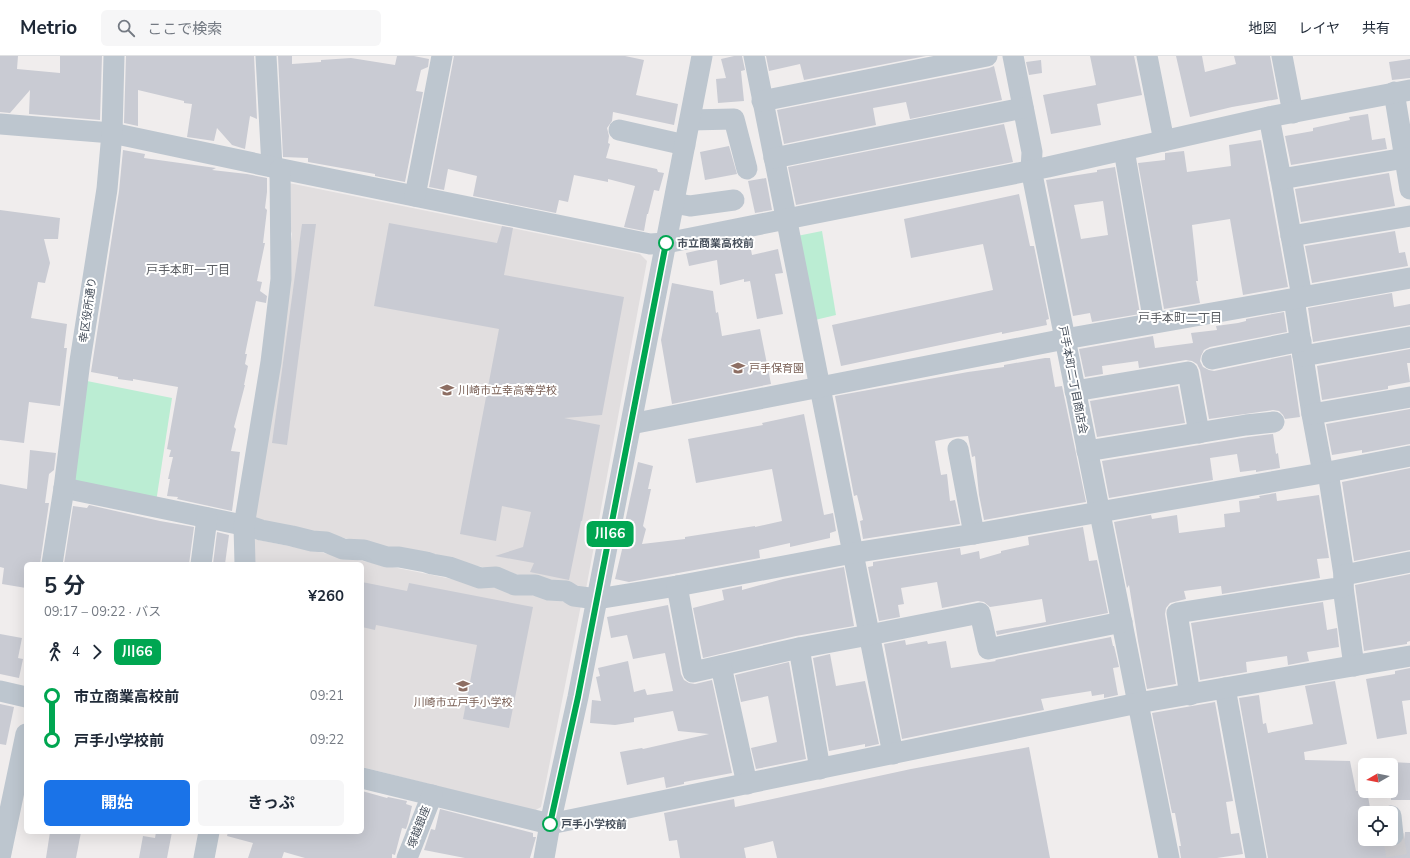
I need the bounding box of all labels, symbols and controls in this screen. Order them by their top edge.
search box [101,10,381,46]
text: Metrio [20,15,77,41]
icon: search [115,17,137,39]
text: ここで検索 [147,19,222,39]
text: 地図 [1248,19,1276,38]
text: レイヤ [1298,19,1340,38]
text: 共有 [1362,19,1390,38]
marker: 市立商業高校前 [658,235,674,251]
place label: 市立商業高校前 [677,236,754,251]
district label: 戸手本町一丁目 [146,262,230,278]
street label: 幸区役所通り [76,276,100,344]
district label: 戸手本町二丁目 [1138,310,1222,326]
street label: 戸手本町二丁目商店会 [1055,325,1091,435]
school or university icon: 戸手保育園 [730,360,746,376]
place label: 戸手保育園 [749,361,804,376]
school or university icon: 川崎市立幸高等学校 [439,382,455,398]
place label: 川崎市立幸高等学校 [458,383,557,398]
line badge: 川66 [587,521,633,547]
text: 川66 [595,524,625,543]
text: 5 分 [44,571,85,601]
text: ¥260 [308,586,344,606]
text: 09:17 – 09:22 · バス [44,603,161,621]
icon: walk [44,641,66,663]
icon: forward [86,641,108,663]
text: 川66 [122,642,153,661]
text: 4 [72,643,80,661]
school or university icon: 川崎市立戸手小学校 [455,678,471,694]
text: 市立商業高校前 [74,687,179,707]
text: 09:21 [310,687,344,705]
place label: 川崎市立戸手小学校 [414,695,513,710]
text: 戸手小学校前 [74,731,164,751]
text: 09:22 [310,731,344,749]
north arrow [1358,758,1398,798]
map controls [1358,758,1398,846]
button: 開始 [44,780,190,826]
button: きっぷ [198,780,344,826]
street label: 塚越銀座 [404,804,434,850]
button: locate [1358,806,1398,846]
marker: 戸手小学校前 [542,816,558,832]
place label: 戸手小学校前 [561,817,627,832]

